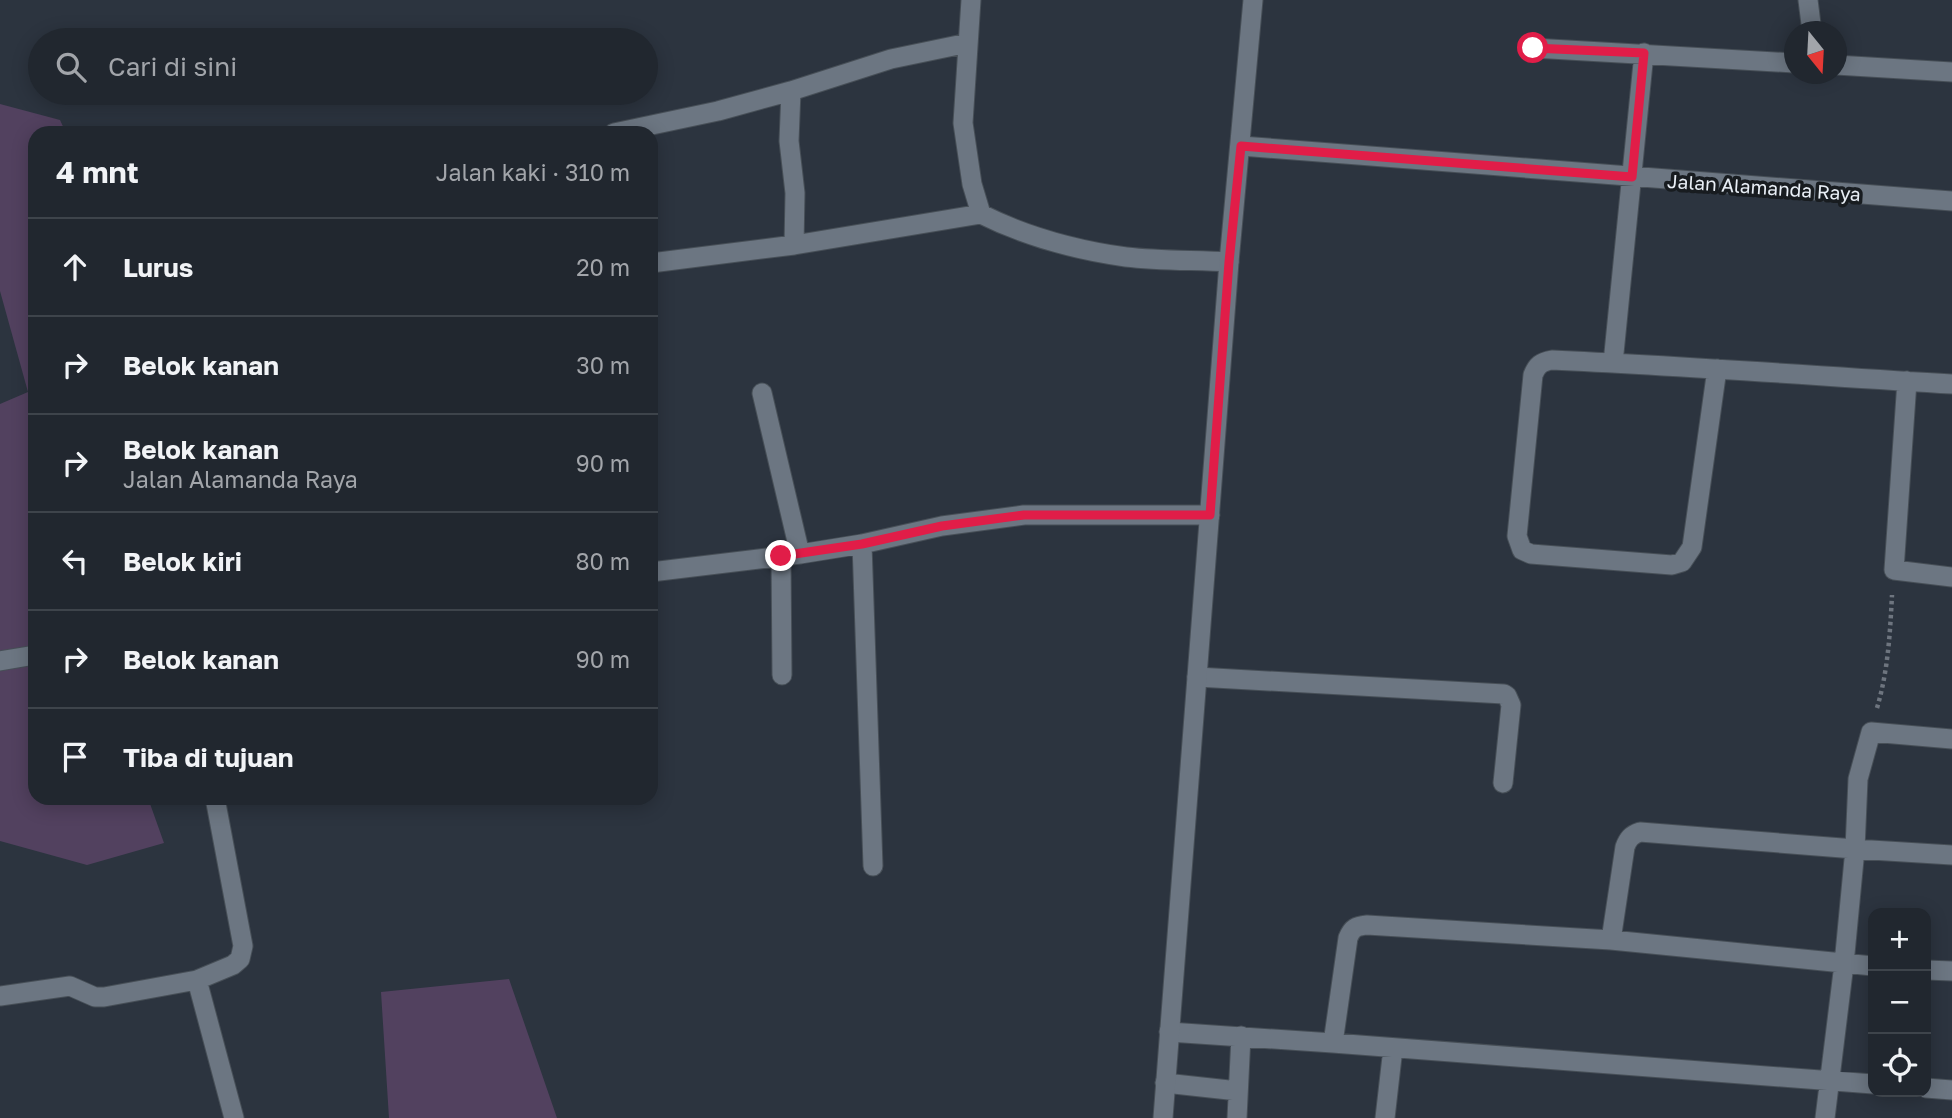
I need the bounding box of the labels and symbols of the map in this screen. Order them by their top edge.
north arrow [1784,21,1847,84]
route start [1517,32,1548,63]
street label: Jalan Alamanda Raya [1666,169,1862,205]
route end [765,540,796,571]

